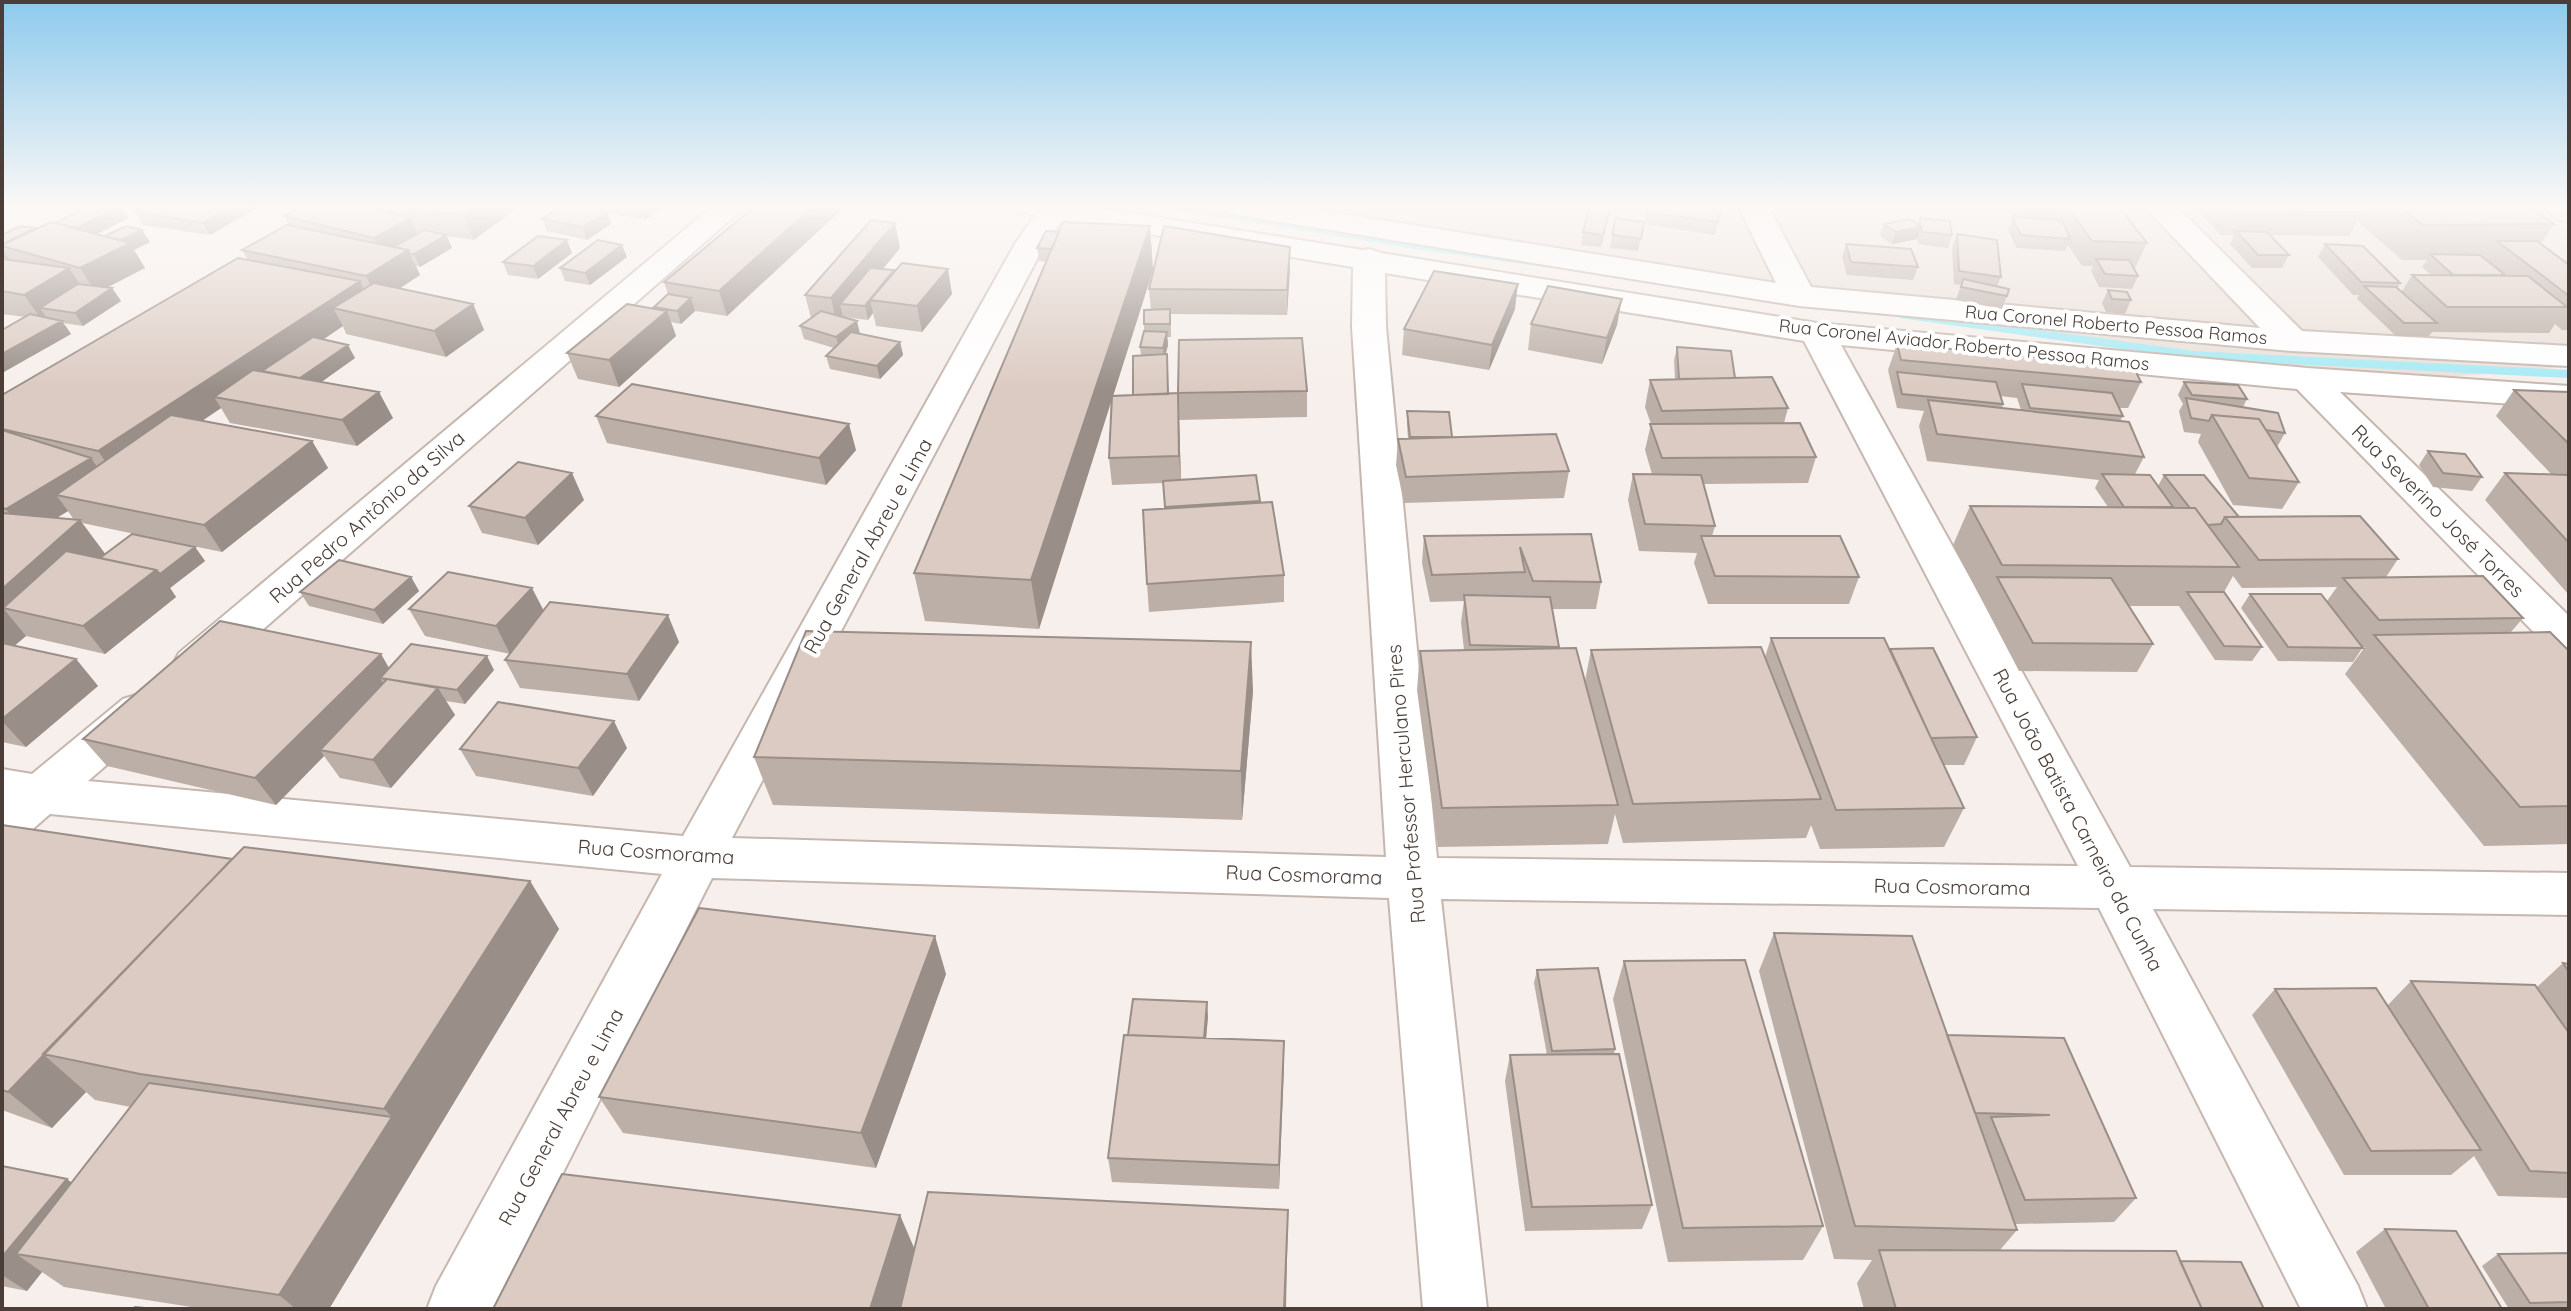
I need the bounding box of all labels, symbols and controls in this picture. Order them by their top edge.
street label: Rua Coronel Roberto Pessoa Ramos [1964,300,2268,349]
street label: Rua Coronel Aviador Roberto Pessoa Ramos [1778,314,2150,375]
street label: Rua Severino José Torres [2347,419,2530,602]
street label: Rua Pedro Antônio da Silva [264,425,470,608]
street label: Rua General Abreu e Lima [798,434,937,658]
street label: Rua Professor Herculano Pires [1381,644,1430,925]
street label: Rua João Batista Carneiro da Cunha [1988,664,2169,975]
street label: Rua Cosmorama [577,834,735,869]
street label: Rua Cosmorama [1225,859,1383,890]
street label: Rua Cosmorama [1873,873,2031,900]
street label: Rua General Abreu e Lima [493,1004,628,1230]

